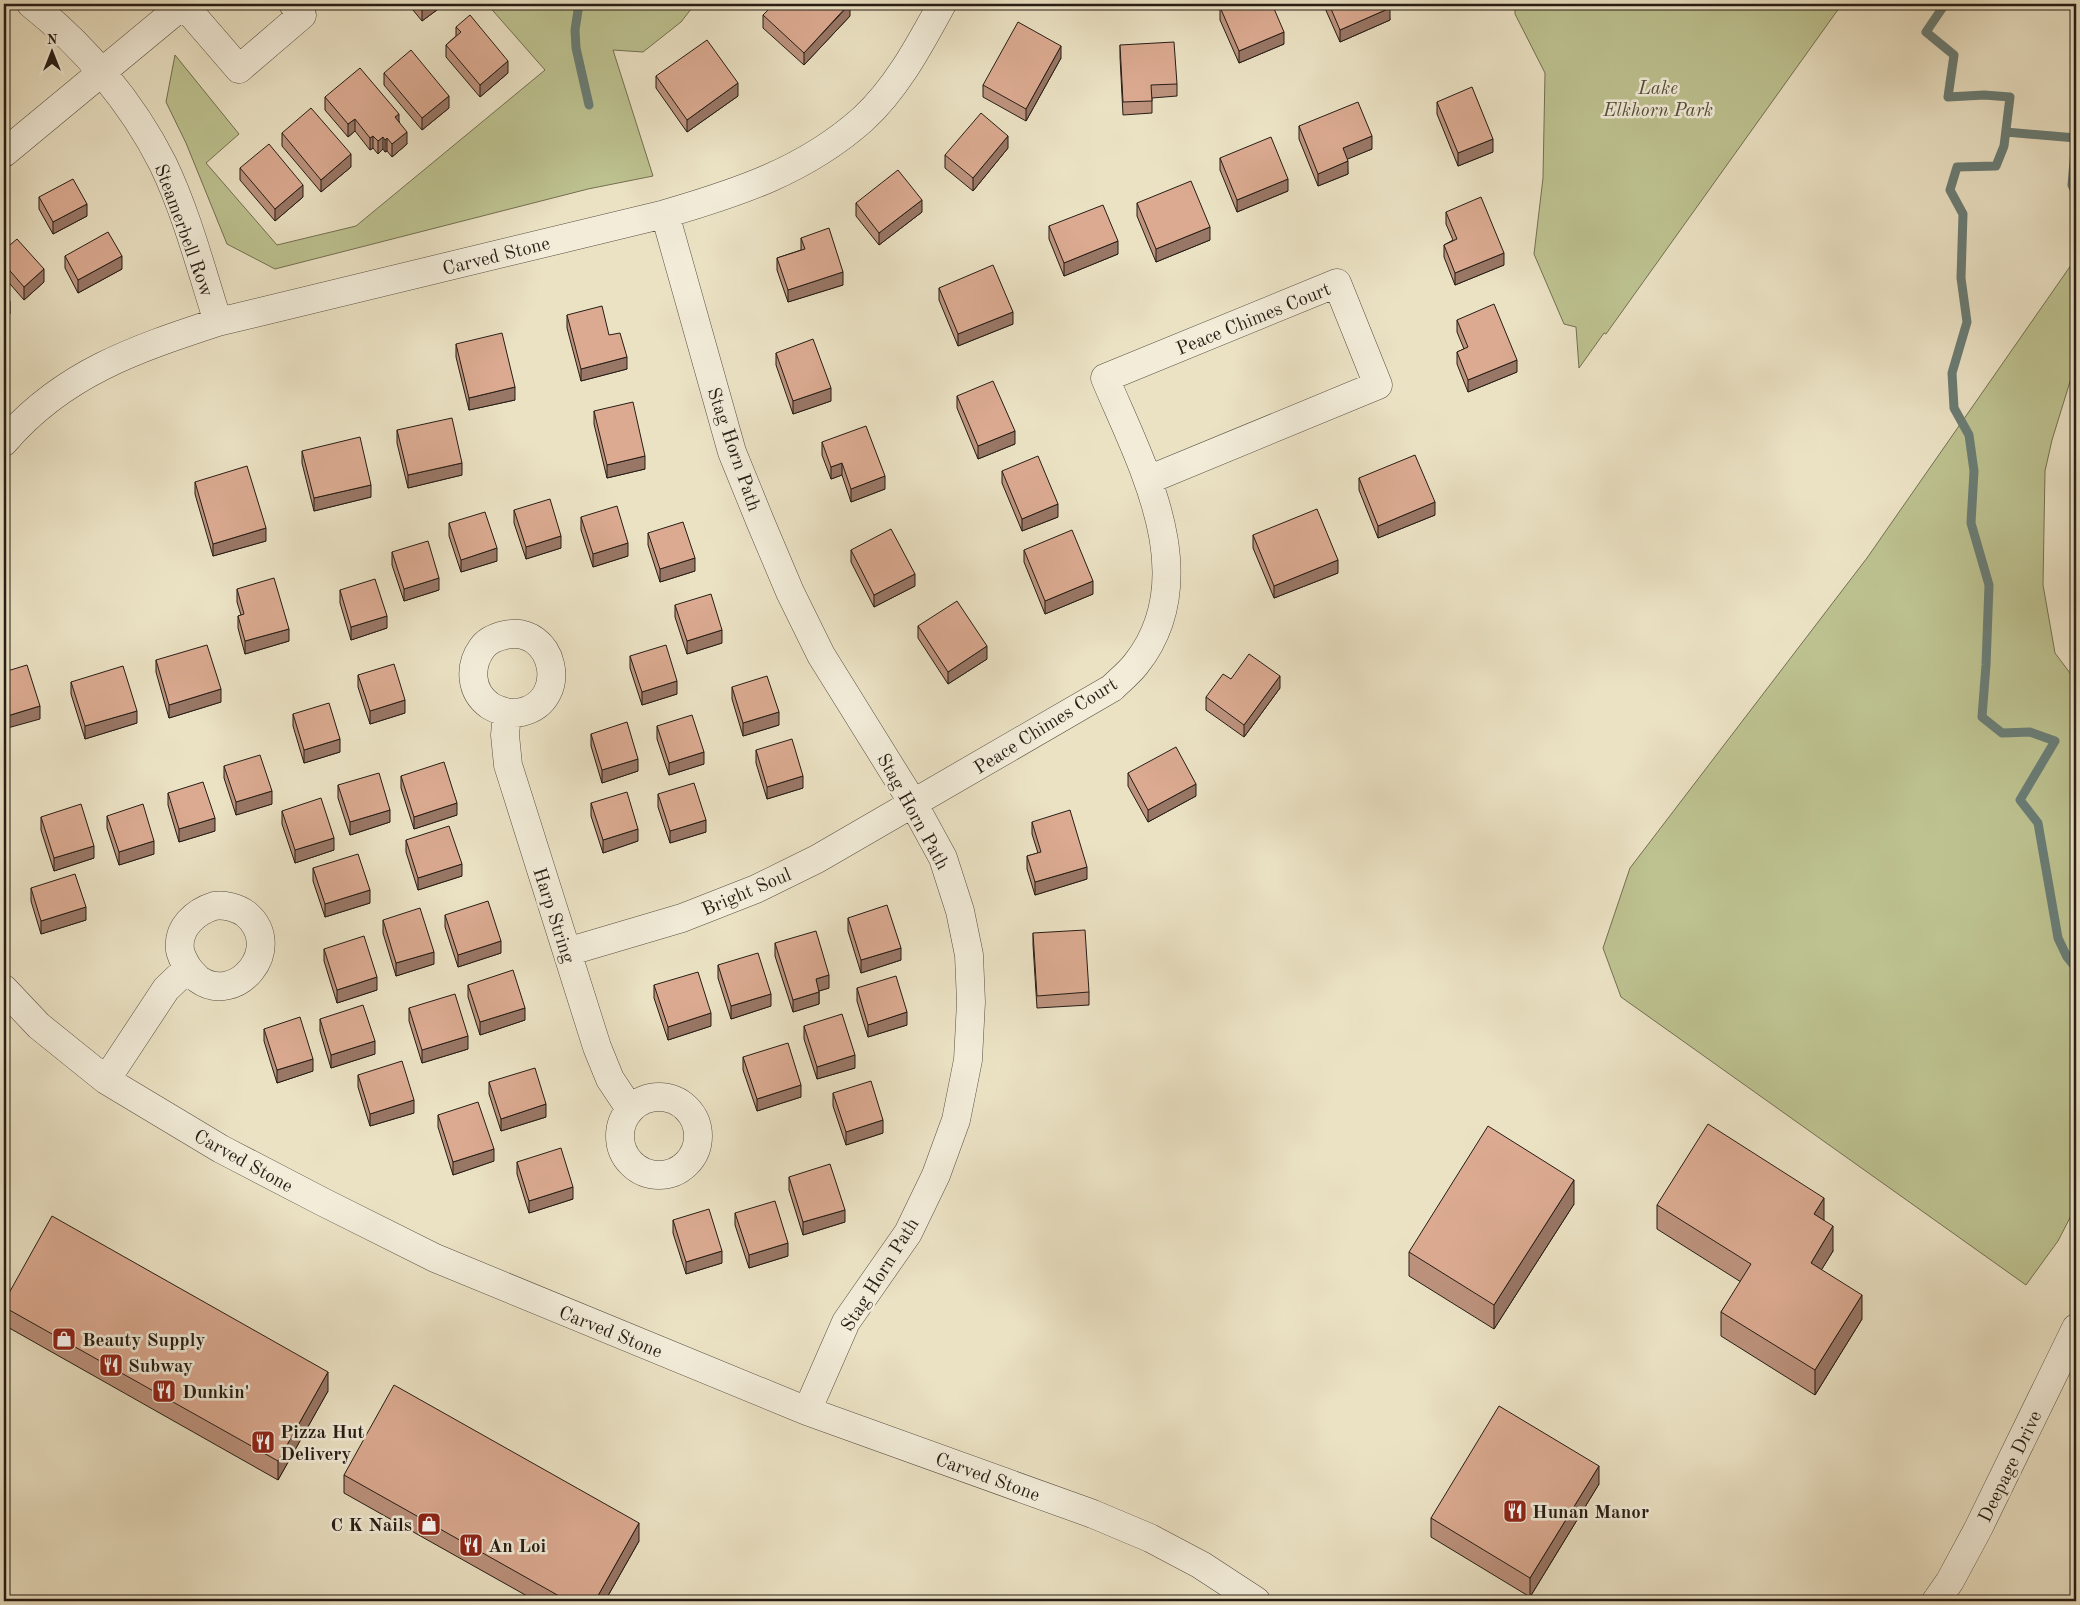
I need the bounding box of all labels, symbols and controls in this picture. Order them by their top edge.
north arrow [28,28,78,78]
text: N [47,33,58,47]
park label: Lake Elkhorn Park [1602,80,1713,121]
street label: Steamerbell Row [150,162,216,300]
street label: Carved Stone [441,235,552,280]
street label: Peace Chimes Court [1174,281,1334,360]
street label: Stag Horn Path [703,385,763,514]
street label: Peace Chimes Court [971,675,1121,779]
street label: Stag Horn Path [872,751,952,874]
street label: Harp String [528,866,577,967]
street label: Bright Soul [700,866,794,921]
street label: Carved Stone [190,1127,295,1197]
street label: Stag Horn Path [839,1215,924,1335]
street label: Carved Stone [556,1304,665,1363]
shop icon: Beauty Supply [51,1326,77,1352]
place label: Beauty Supply [82,1332,206,1351]
restaurant icon: Subway [98,1352,124,1378]
place label: Subway [128,1358,193,1377]
restaurant icon: Dunkin' [151,1378,177,1404]
place label: Dunkin' [182,1384,249,1403]
street label: Deepage Drive [1976,1408,2046,1526]
place label: Pizza Hut Delivery [280,1424,365,1465]
restaurant icon: Pizza Hut Delivery [250,1429,276,1455]
street label: Carved Stone [932,1451,1042,1506]
restaurant icon: Hunan Manor [1502,1498,1528,1524]
place label: Hunan Manor [1532,1504,1649,1523]
shop icon: C K Nails [416,1511,442,1537]
place label: C K Nails [330,1517,412,1536]
restaurant icon: An Loi [458,1532,484,1558]
place label: An Loi [488,1538,547,1557]

